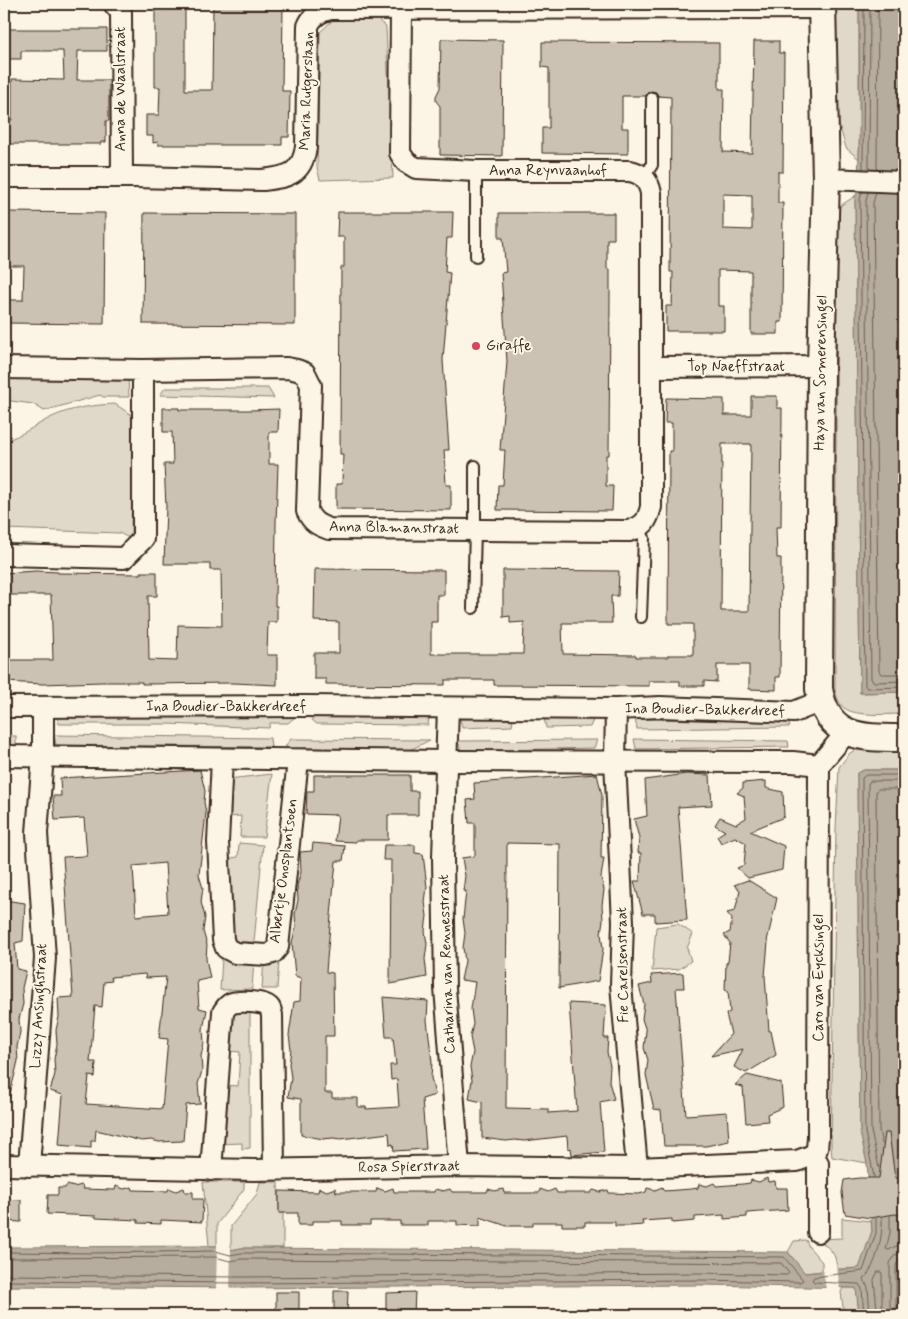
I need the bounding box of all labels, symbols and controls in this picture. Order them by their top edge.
street label: Anna de Waalstraat [111,26,131,151]
street label: Maria Rutgerslaan [295,31,320,151]
street label: Anna Reynvaanhof [489,161,607,181]
street label: Haya van Somerensingel [810,295,833,451]
place label: Giraffe [486,336,531,356]
marker: Giraffe [470,340,482,352]
street label: Top Naeffstraat [687,357,785,377]
street label: Anna Blamanstraat [329,517,460,539]
street label: Ina Boudier-Bakkerdreef [146,697,306,717]
street label: Ina Boudier-Bakkerdreef [625,699,785,721]
street label: Albertje Onosplantsoen [265,797,303,945]
street label: Catharina van Rennesstraat [434,873,460,1054]
street label: Fie Carelsenstraat [612,906,634,1023]
street label: Caro van Eycksingel [809,914,830,1042]
street label: Lizzy Ansinghstraat [26,943,53,1069]
street label: Rosa Spierstraat [358,1156,460,1178]

